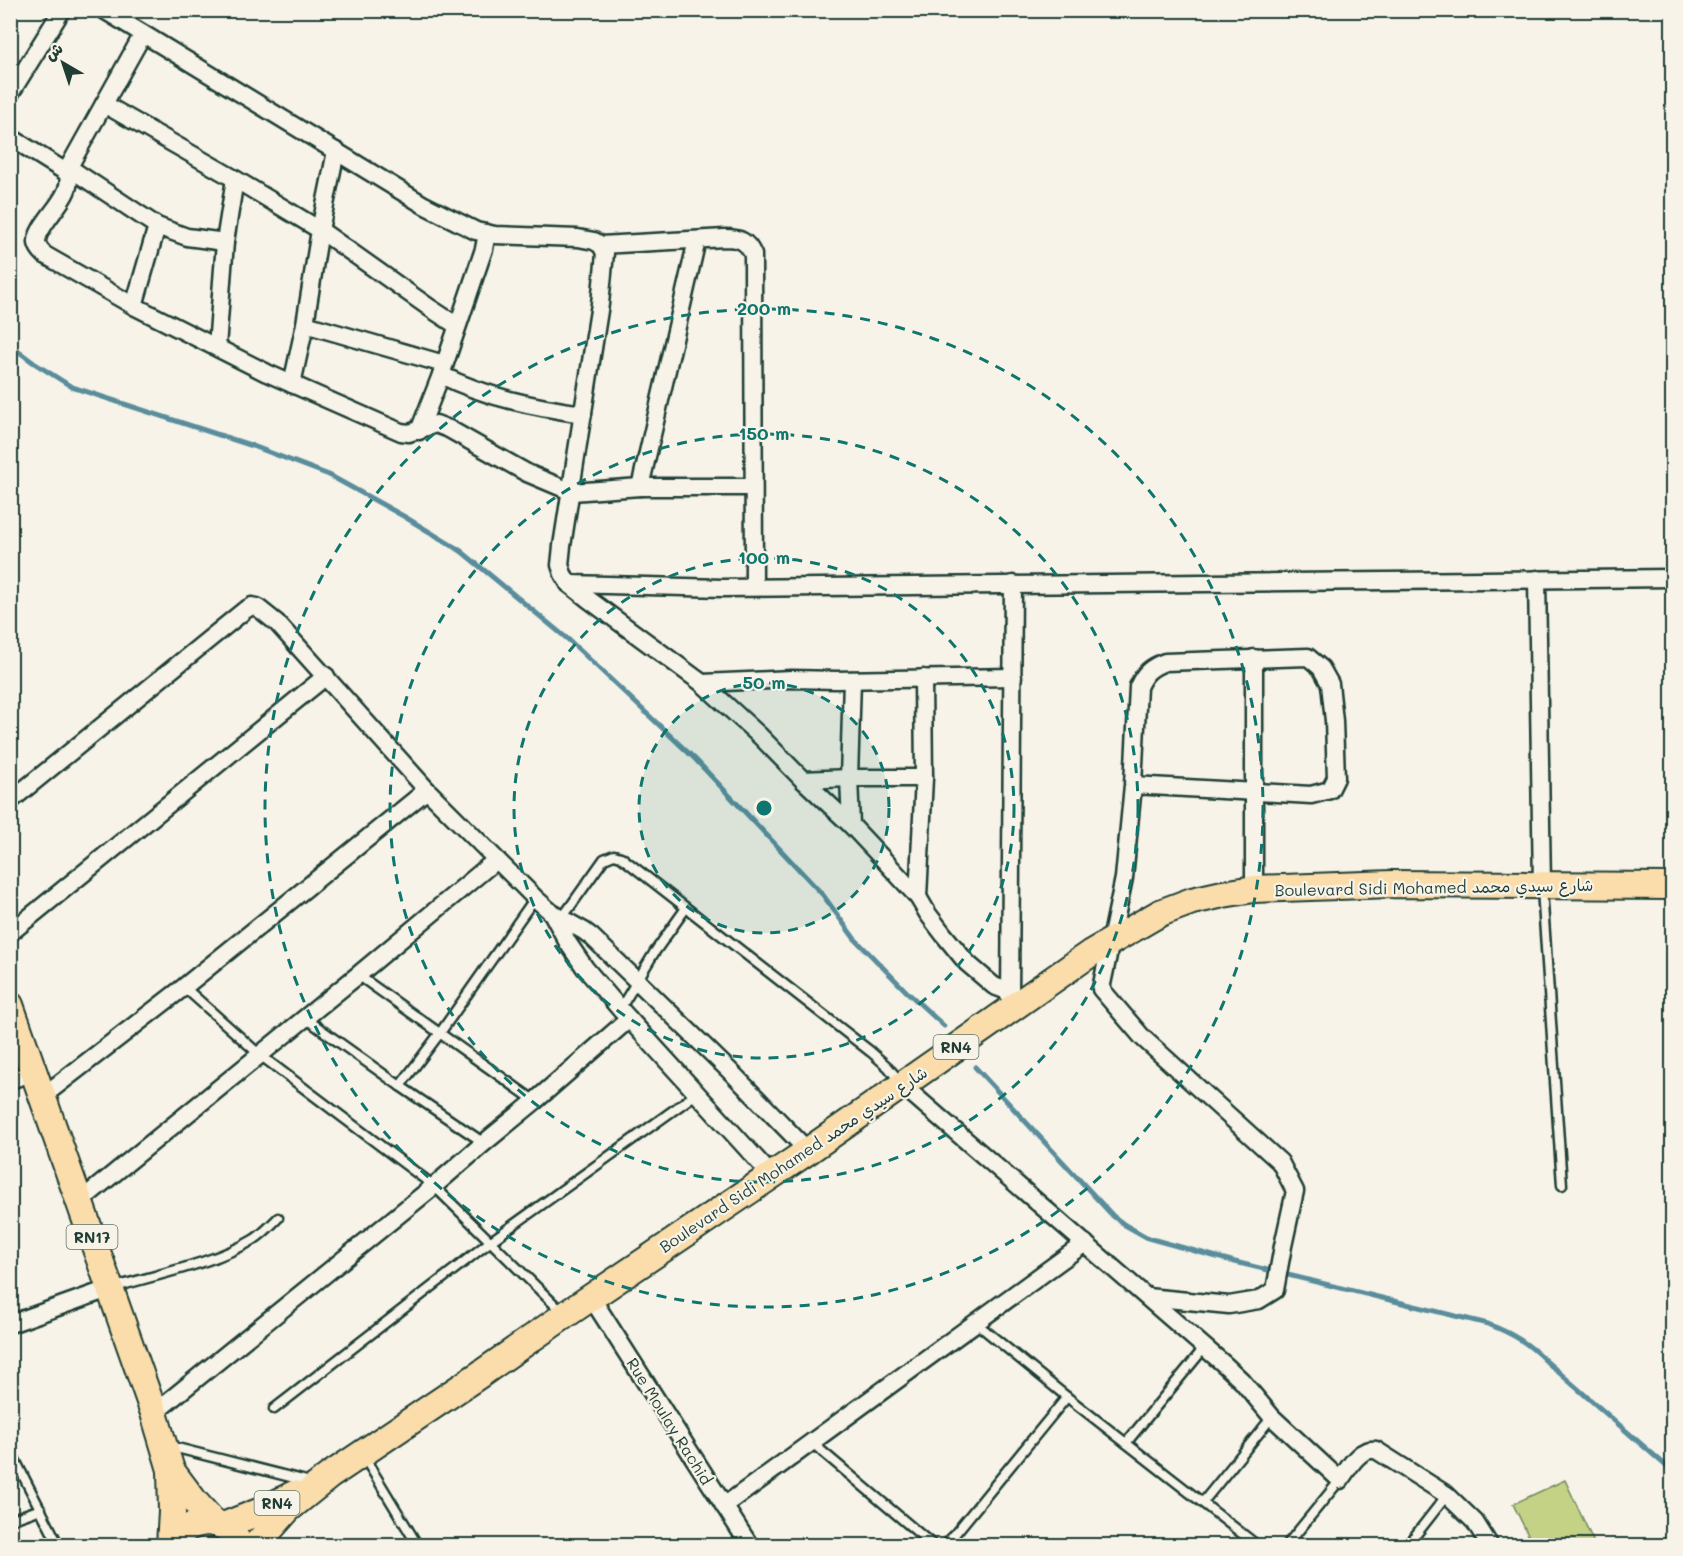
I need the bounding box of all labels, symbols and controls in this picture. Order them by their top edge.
north arrow [33,33,93,93]
text: ش [40,37,67,65]
text: 200 m [737,296,791,320]
text: 150 m [739,421,789,445]
text: 100 m [738,545,790,569]
text: 50 m [743,670,785,694]
centre of rings [754,798,774,818]
street label: Boulevard Sidi Mohamed شارع سيدي محمد [1275,874,1593,902]
road number: RN4 [934,1035,978,1059]
street label: Boulevard Sidi Mohamed شارع سيدي محمد [655,1061,932,1258]
road number: RN17 [66,1225,118,1249]
street label: Rue Moulay Rachid [622,1353,718,1489]
road number: RN4 [254,1491,300,1515]

